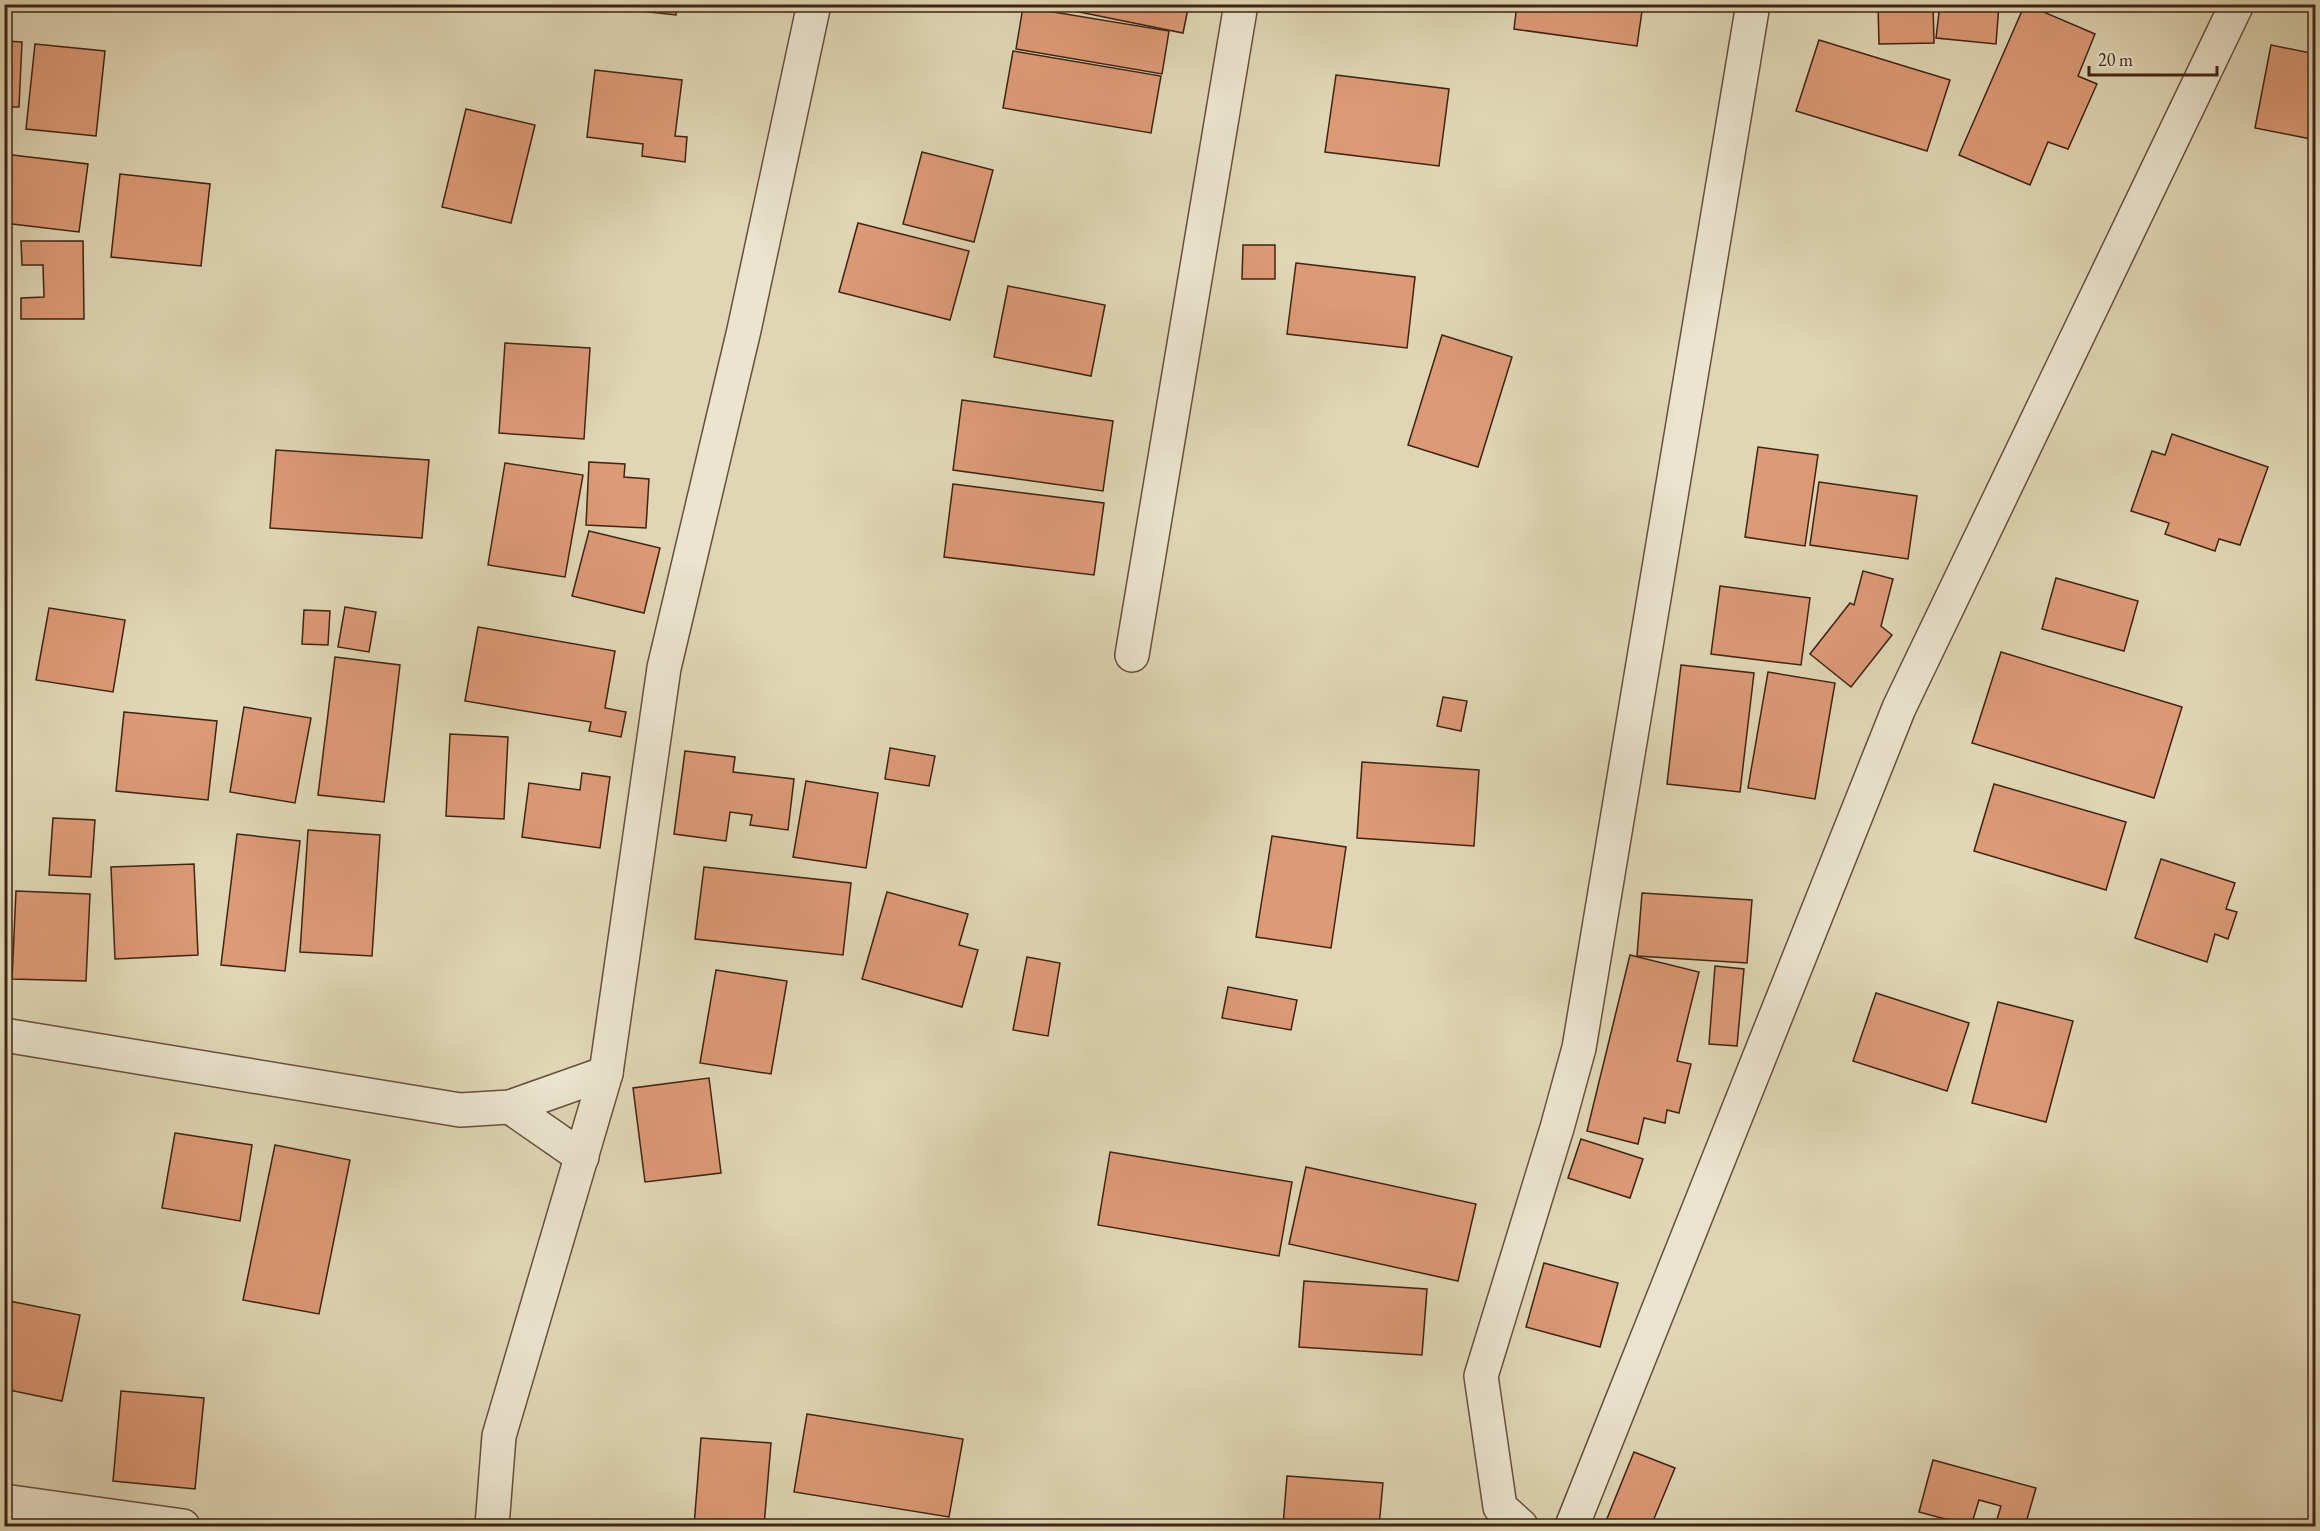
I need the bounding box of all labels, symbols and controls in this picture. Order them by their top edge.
scale bar [2089,39,2216,77]
text: 20 m [2098,48,2133,71]

